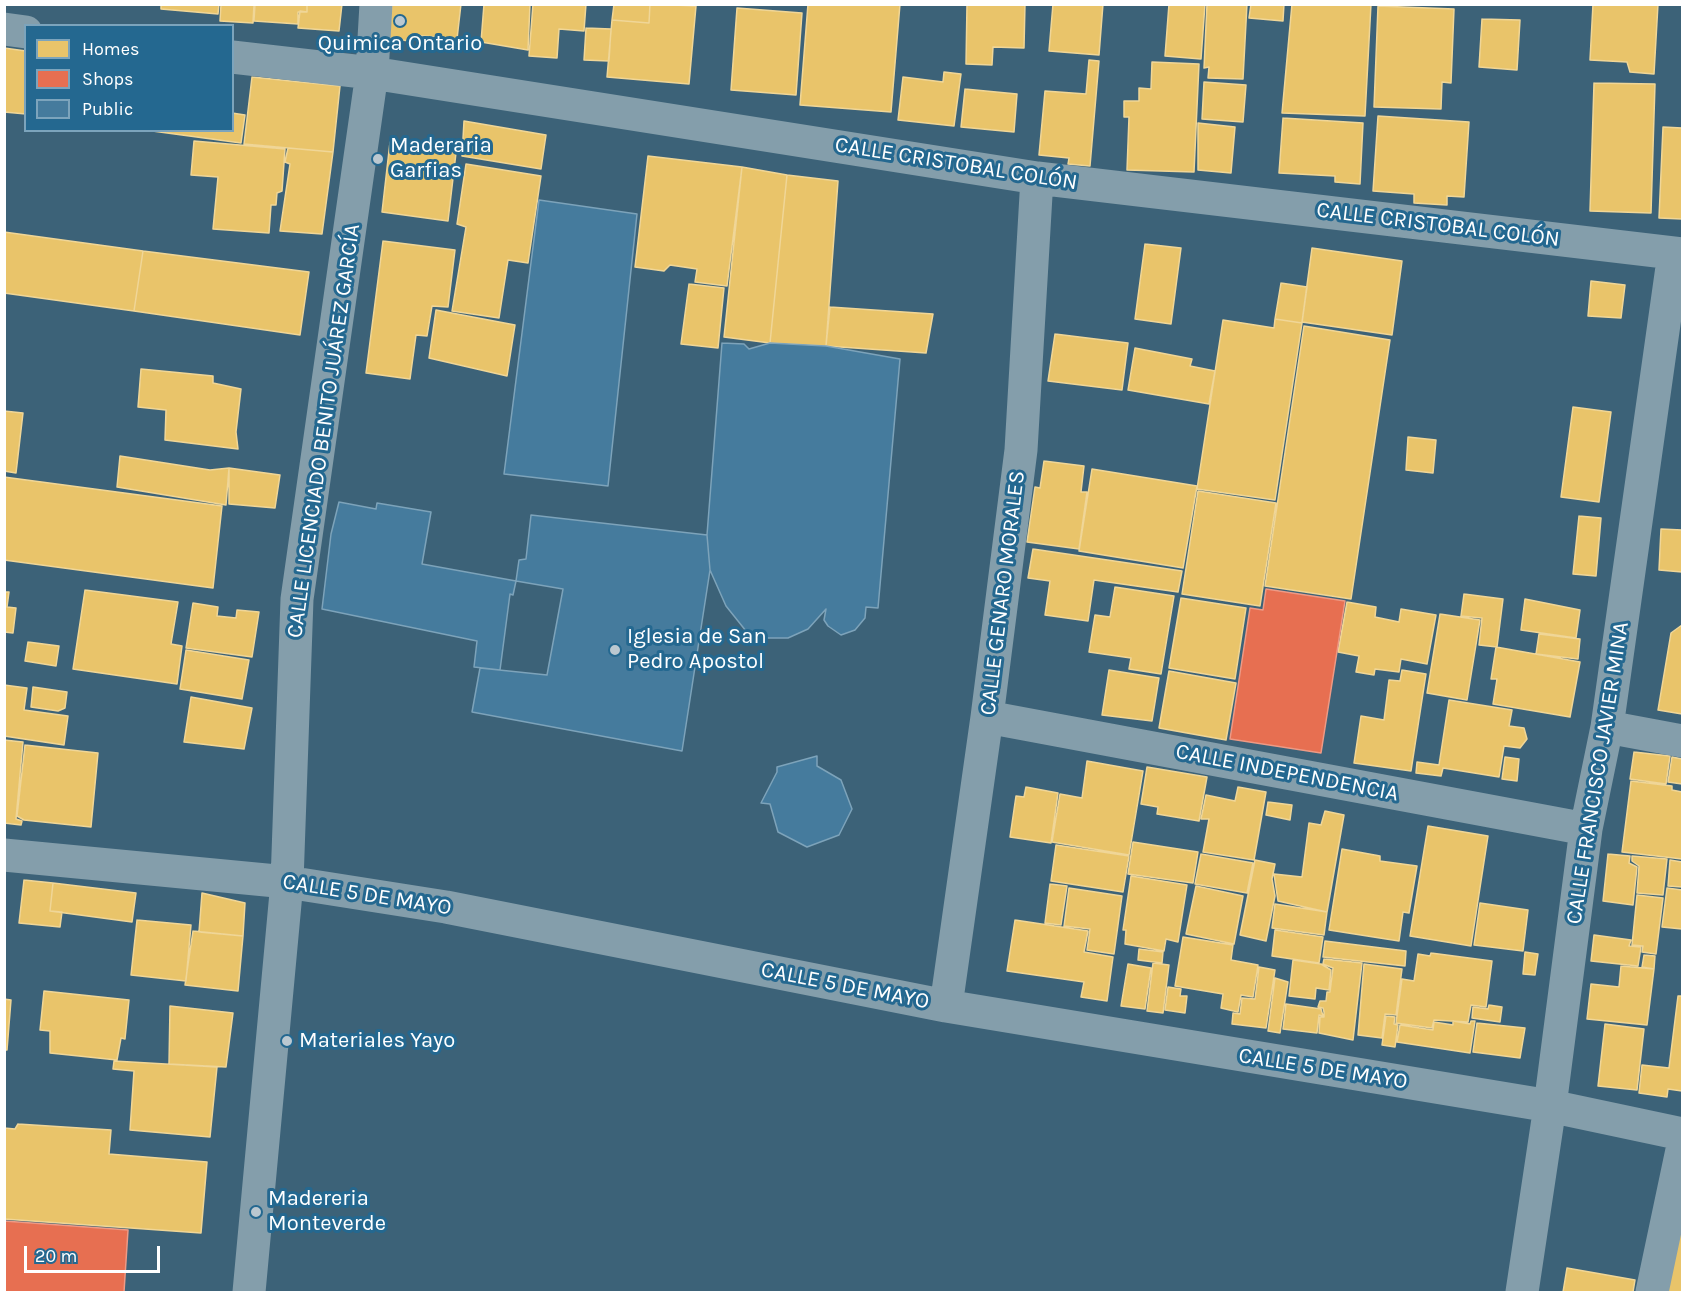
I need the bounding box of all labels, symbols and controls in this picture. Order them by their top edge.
marker: Quimica Ontario [393,14,407,28]
legend [24,24,234,132]
place label: Quimica Ontario [318,31,482,57]
text: Homes [82,38,139,60]
text: Shops [82,68,134,90]
text: Public [82,98,133,120]
street label: CALLE CRISTOBAL COLÓN [833,132,1079,196]
place label: Maderaria Garfias [390,133,492,184]
marker: Maderaria Garfias [371,152,385,166]
street label: CALLE CRISTOBAL COLÓN [1315,197,1561,253]
street label: CALLE LICENCIADO BENITO JUÁREZ GARCÍA [282,222,366,640]
street label: CALLE GENARO MORALES [975,469,1031,717]
street label: CALLE FRANCISCO JAVIER MINA [1561,620,1635,926]
place label: Iglesia de San Pedro Apostol [627,624,767,676]
marker: Iglesia de San Pedro Apostol [608,643,622,657]
street label: CALLE INDEPENDENCIA [1173,738,1401,808]
street label: CALLE 5 DE MAYO [281,869,453,921]
street label: CALLE 5 DE MAYO [759,957,931,1015]
place label: Materiales Yayo [299,1028,455,1054]
marker: Materiales Yayo [280,1034,294,1048]
street label: CALLE 5 DE MAYO [1237,1043,1409,1095]
place label: Madereria Monteverde [268,1186,386,1238]
marker: Madereria Monteverde [249,1205,263,1219]
scale bar [27,1234,164,1272]
text: 20 m [35,1245,77,1267]

